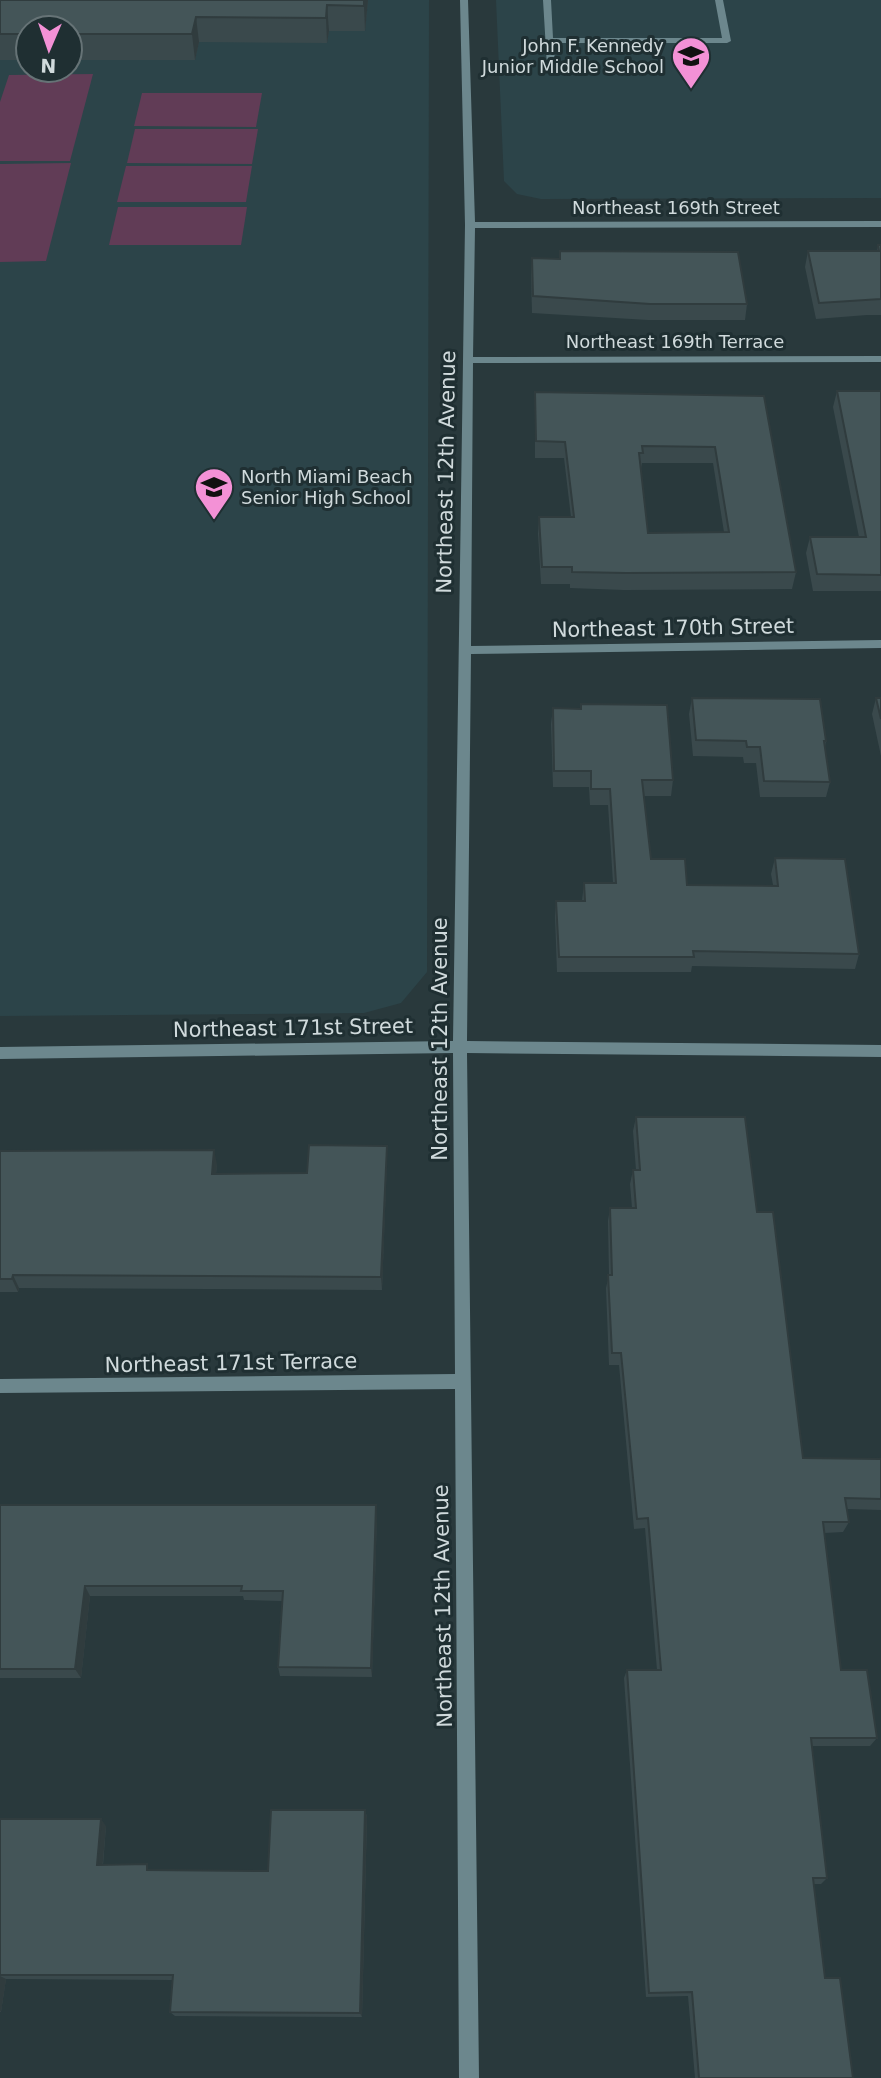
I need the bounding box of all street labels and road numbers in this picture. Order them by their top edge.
street label: Northeast 169th Street [572,197,780,218]
street label: Northeast 169th Terrace [566,331,784,352]
street label: Northeast 12th Avenue [432,350,460,594]
street label: Northeast 170th Street [552,614,794,642]
street label: Northeast 12th Avenue [428,917,452,1161]
street label: Northeast 171st Street [173,1014,413,1042]
street label: Northeast 171st Terrace [104,1349,358,1377]
street label: Northeast 12th Avenue [429,1484,457,1728]

